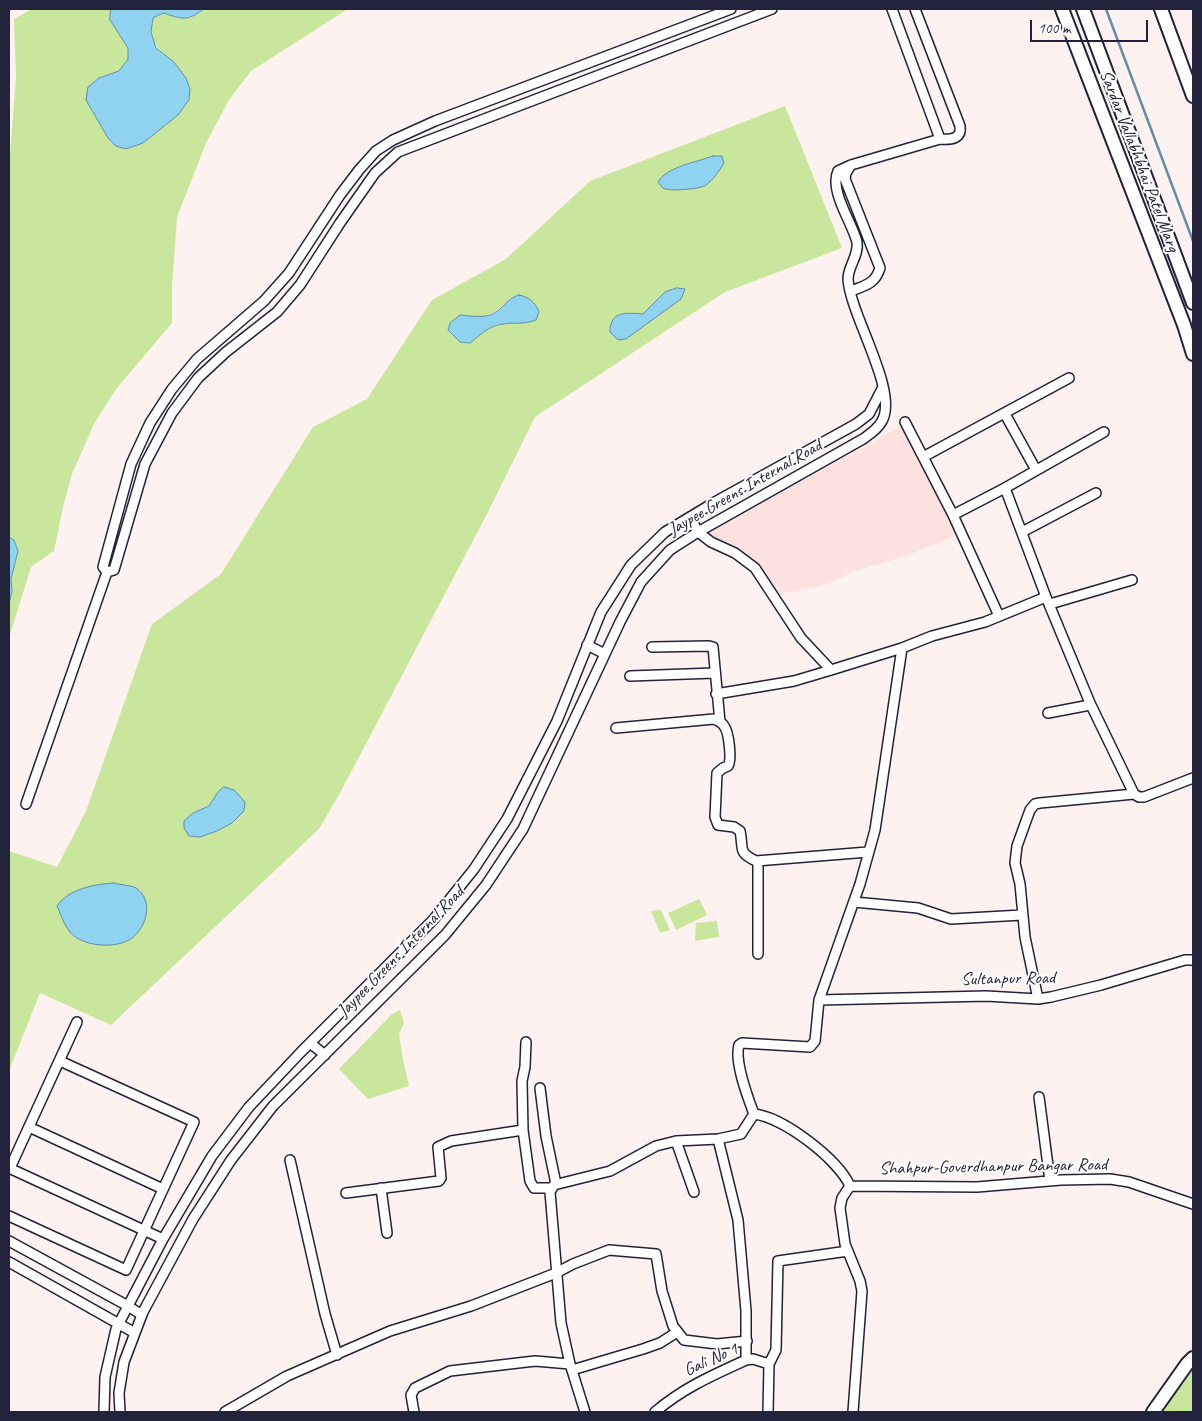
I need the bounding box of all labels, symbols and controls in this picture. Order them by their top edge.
scale bar [1032,10,1150,42]
text: 100 m [1038,19,1070,38]
street label: Sardar Vallabhbhai Patel Marg [1094,67,1184,255]
street label: Jaypee Greens Internal Road [664,435,826,541]
street label: Jaypee Greens Internal Road [333,882,469,1022]
street label: Sultanpur Road [961,967,1055,991]
street label: Shahpur-Goverdhanpur Bangar Road [879,1154,1107,1180]
street label: Gali No 1 [681,1339,741,1381]

